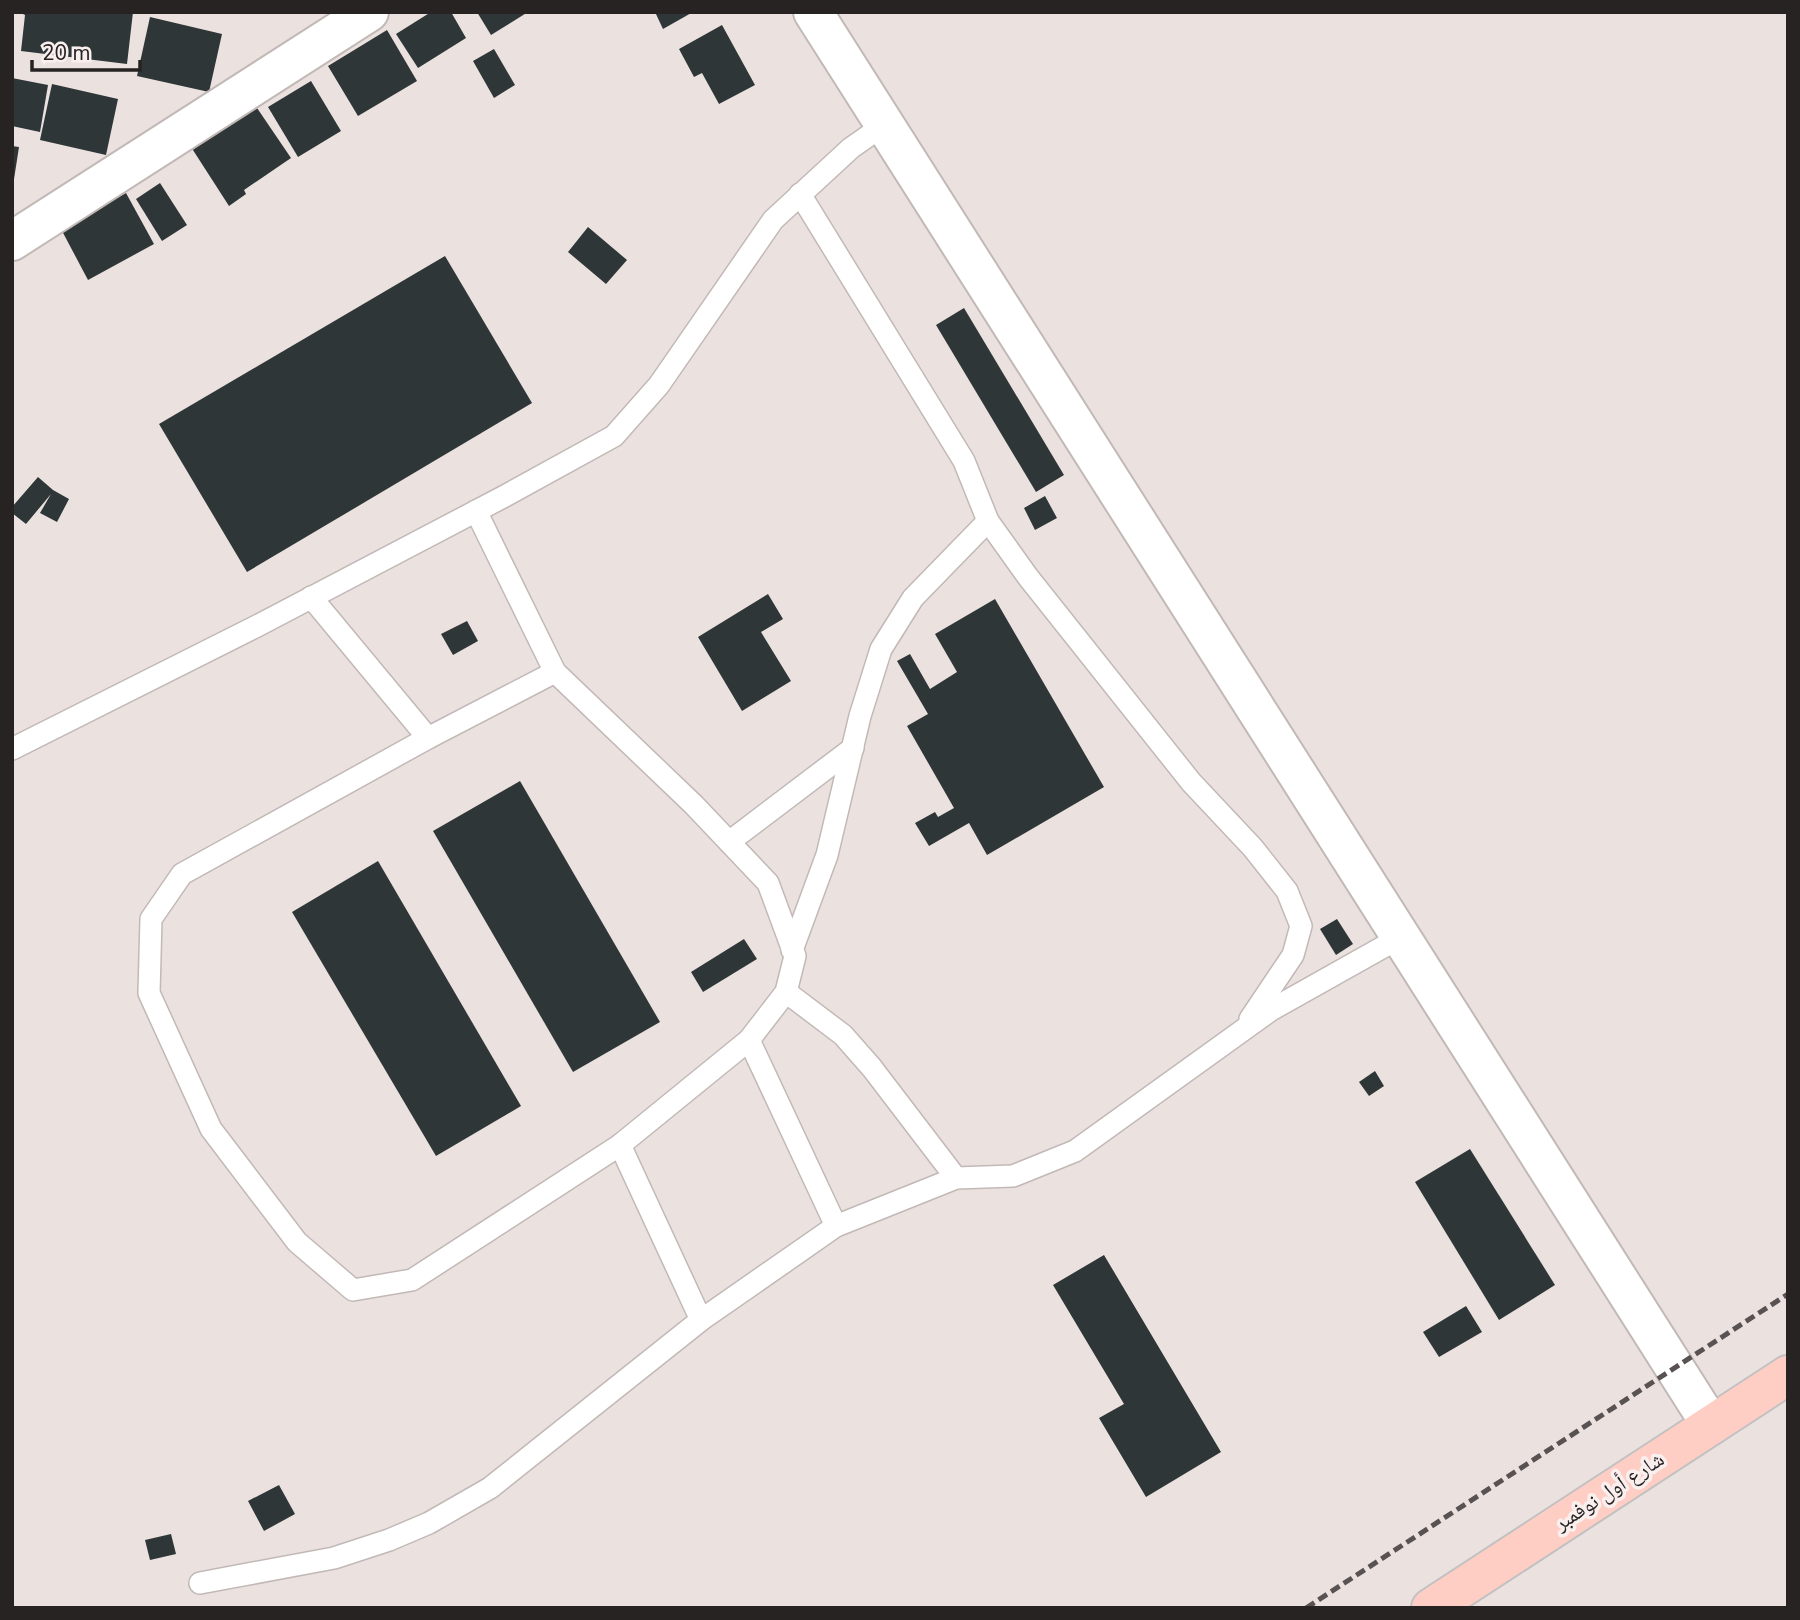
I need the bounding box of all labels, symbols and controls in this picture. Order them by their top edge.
scale bar [32,28,140,72]
text: 20 m [42,39,91,67]
street label: شارع أول نوفمبر [1548,1445,1669,1538]

